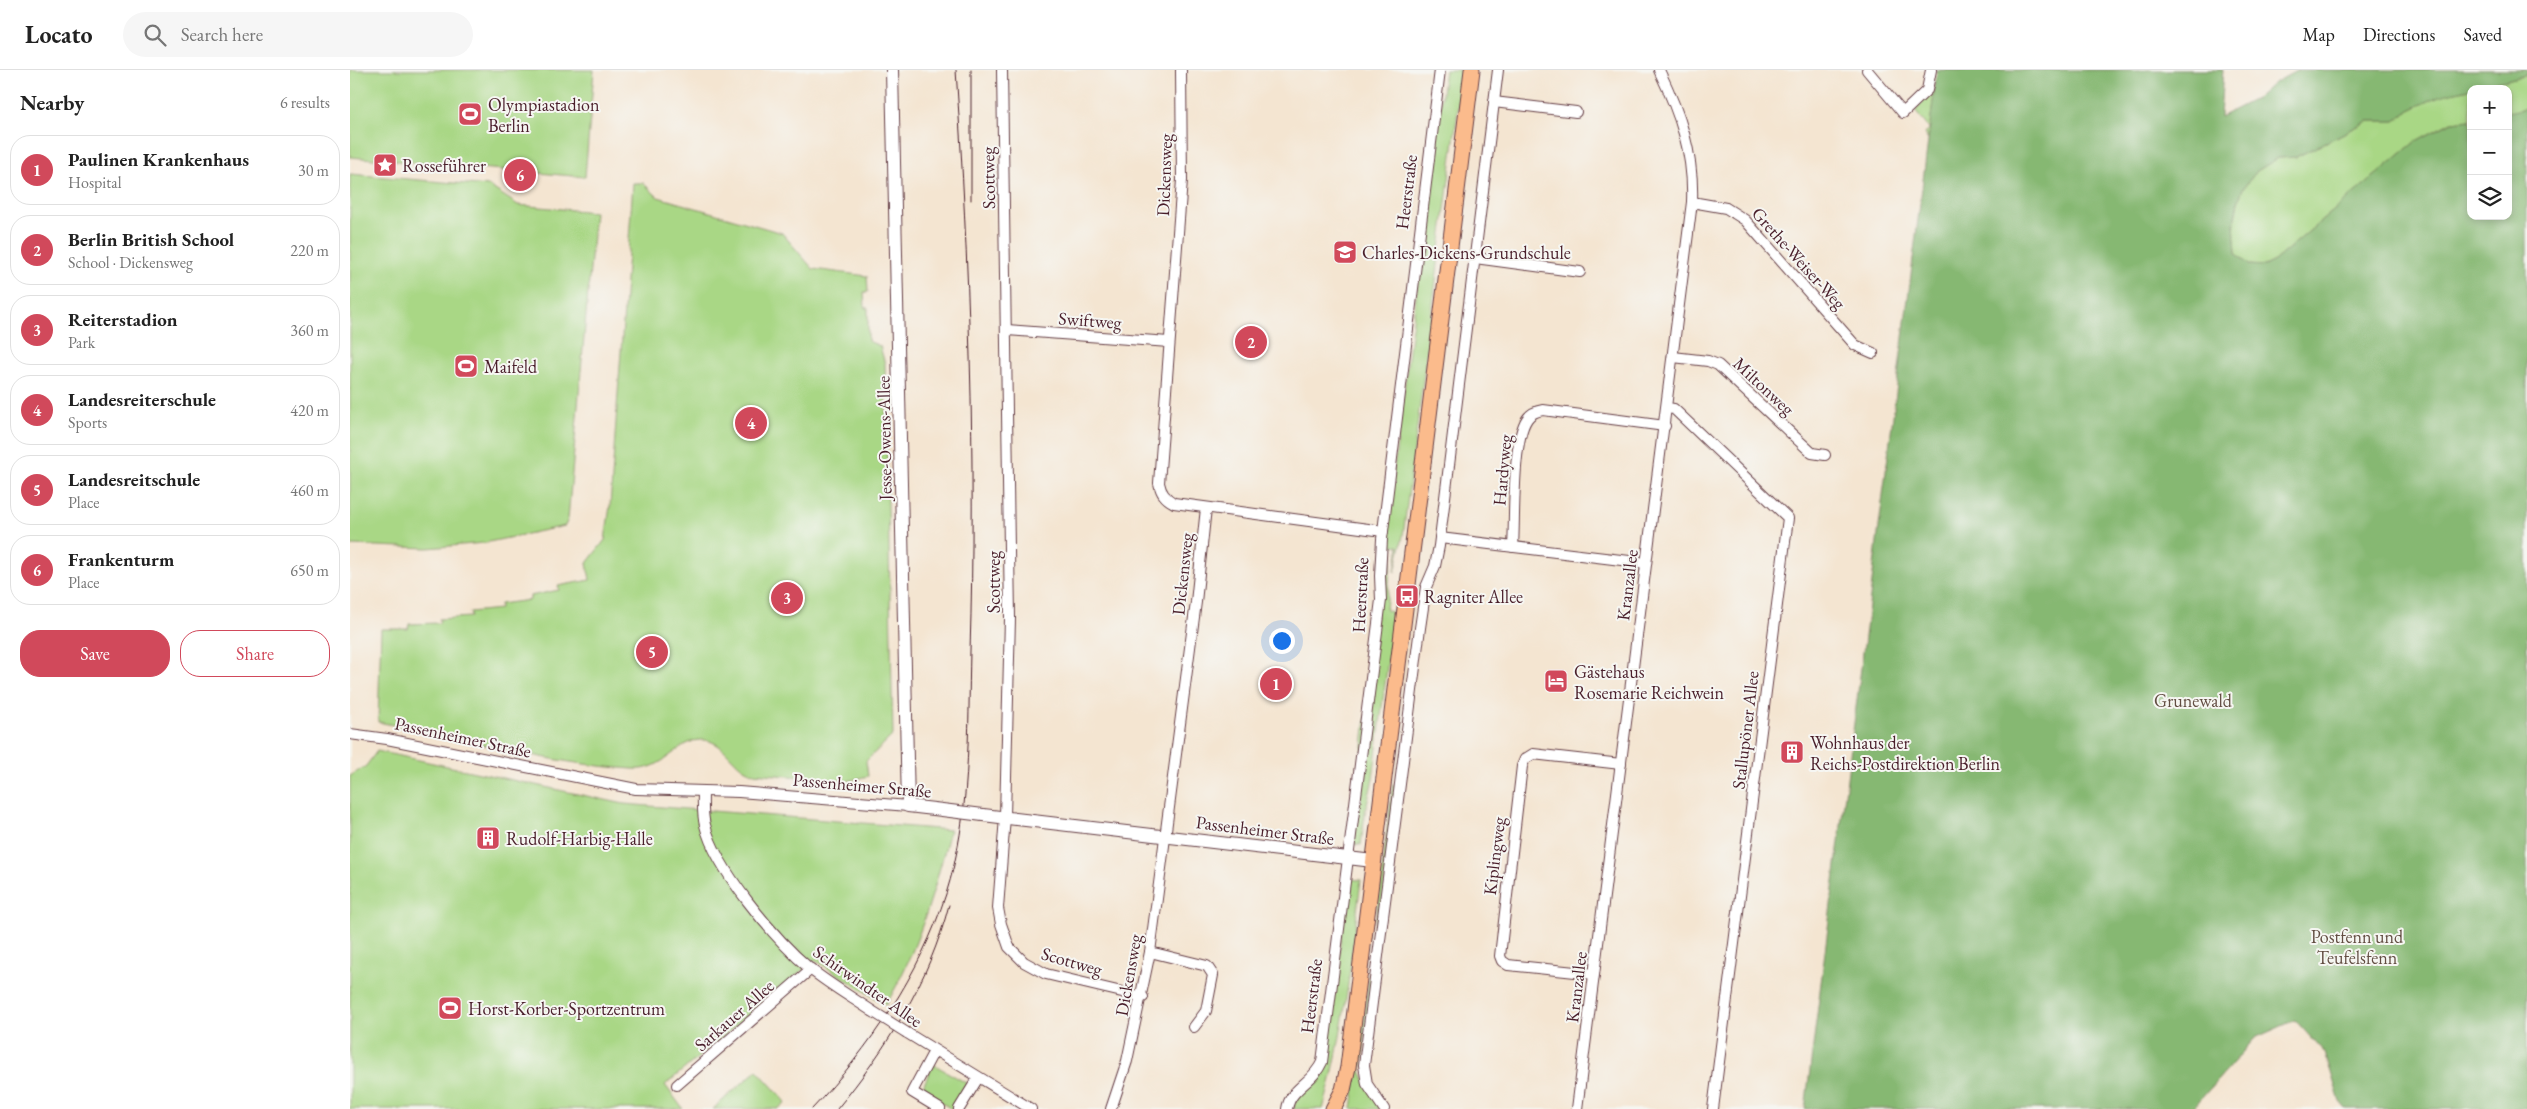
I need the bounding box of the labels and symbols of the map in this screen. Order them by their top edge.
place label: Olympiastadion Berlin [488,93,600,137]
sports icon: Olympiastadion Berlin [457,101,483,127]
street label: Dickensweg [1151,133,1177,217]
street label: Scottweg [976,146,1000,209]
place icon: Rosseführer [372,152,398,178]
street label: Heerstraße [1390,153,1422,231]
place label: Rosseführer [402,154,486,177]
pin: 6 [504,156,536,194]
street label: Grethe-Weiser-Weg [1747,202,1851,314]
school or university icon: Charles-Dickens-Grundschule [1332,239,1358,265]
place label: Charles-Dickens-Grundschule [1362,241,1571,264]
street label: Swiftweg [1058,306,1123,334]
pin: 2 [1235,323,1267,361]
street label: Miltonweg [1729,352,1799,420]
sports icon: Maifeld [453,353,479,379]
place label: Maifeld [484,355,538,378]
street label: Jesse-Owens-Allee [871,376,897,502]
pin: 4 [735,404,767,442]
street label: Hardyweg [1487,433,1517,507]
street label: Dickensweg [1166,531,1198,616]
street label: Kranzallee [1611,548,1643,622]
street label: Scottweg [982,551,1005,613]
street label: Heerstraße [1347,557,1373,633]
pin: 3 [771,579,803,617]
bus stop icon: Ragniter Allee [1394,583,1420,609]
place label: Ragniter Allee [1424,585,1523,608]
your location [1269,628,1295,654]
pin: 5 [636,633,668,671]
place label: Gästehaus Rosemarie Reichwein [1574,660,1725,704]
pin: 1 [1260,665,1292,703]
hotel icon: Gästehaus Rosemarie Reichwein [1543,668,1569,694]
street label: Stallupöner Allee [1726,670,1764,790]
park label: Grunewald [2154,689,2233,712]
street label: Passenheimer Straße [393,711,533,763]
place label: Wohnhaus der Reichs-Postdirektion Berlin [1810,731,2000,775]
building icon: Wohnhaus der Reichs-Postdirektion Berlin [1779,739,1805,765]
street label: Passenheimer Straße [792,767,932,803]
street label: Passenheimer Straße [1195,810,1335,850]
street label: Kiplingweg [1478,815,1510,896]
building icon: Rudolf-Harbig-Halle [475,825,501,851]
place label: Rudolf-Harbig-Halle [506,827,653,850]
park label: Postfenn und Teufelsfenn [2311,925,2404,969]
street label: Dickensweg [1109,932,1147,1018]
street label: Schirwindter Allee [809,940,927,1032]
street label: Scottweg [1039,941,1105,981]
street label: Kranzallee [1560,950,1592,1024]
street label: Heerstraße [1295,957,1327,1035]
street label: Sarkauer Allee [689,974,779,1056]
sports icon: Horst-Korber-Sportzentrum [437,995,463,1021]
place label: Horst-Korber-Sportzentrum [468,997,665,1020]

